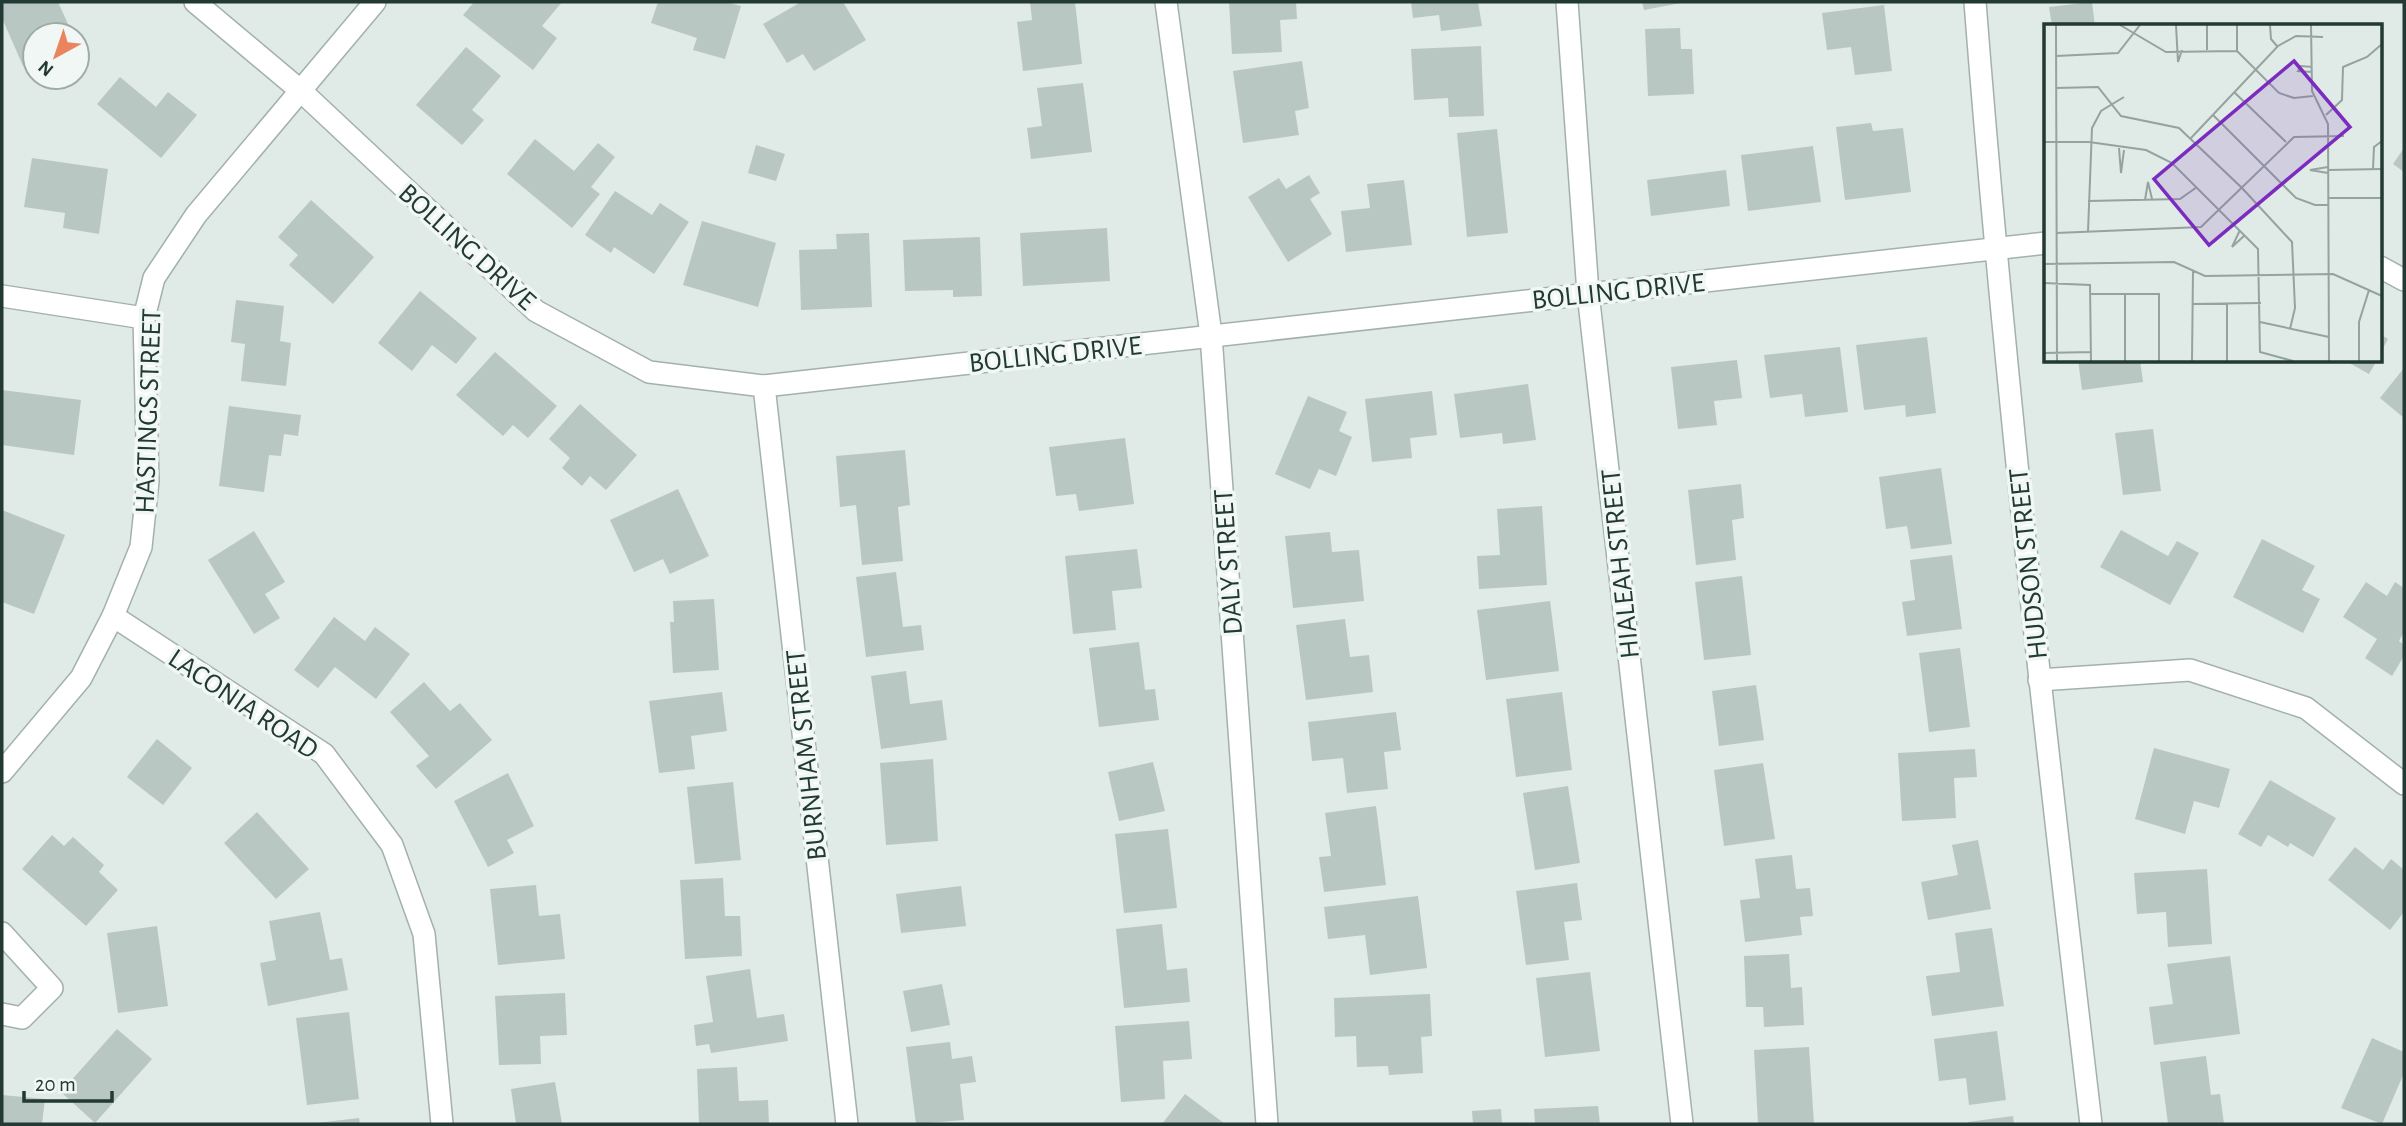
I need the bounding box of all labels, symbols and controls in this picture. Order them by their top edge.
north arrow [21,21,91,91]
inset map [2044,24,2382,362]
text: N [35,56,57,79]
street label: BOLLING DRIVE [393,179,541,316]
street label: BOLLING DRIVE [1530,269,1706,315]
street label: HASTINGS STREET [131,308,167,514]
street label: BOLLING DRIVE [967,332,1143,378]
street label: HUDSON STREET [2005,466,2053,661]
street label: HIALEAH STREET [1597,467,1645,660]
street label: DALY STREET [1210,488,1248,636]
street label: LACONIA ROAD [163,644,323,765]
street label: BURNHAM STREET [782,648,832,862]
scale bar [24,1060,112,1104]
text: 20 m [35,1074,76,1095]

